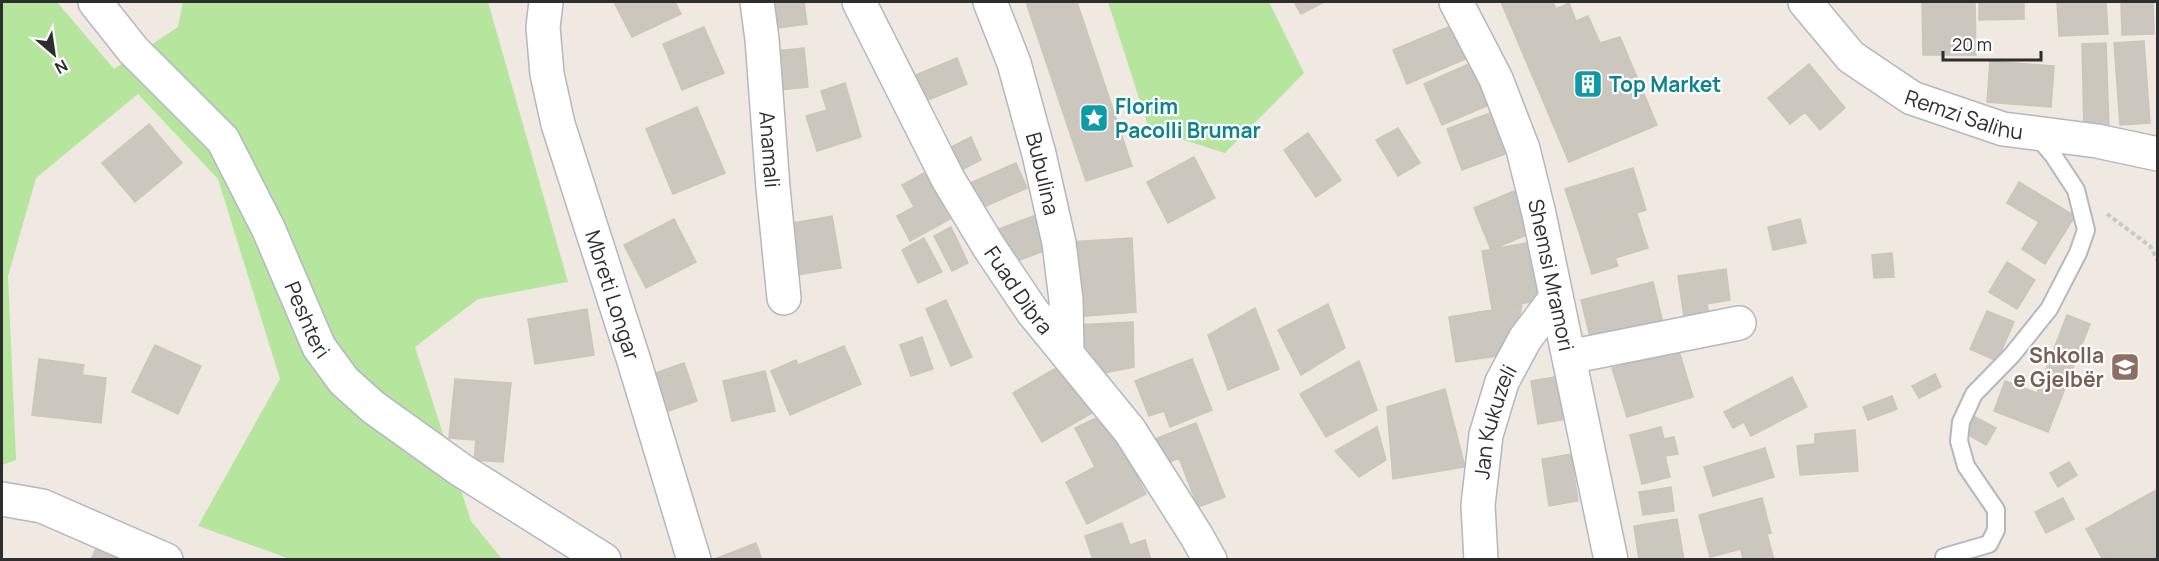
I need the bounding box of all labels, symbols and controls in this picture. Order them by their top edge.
north arrow [24,24,84,84]
scale bar [1943,24,2040,62]
text: 20 m [1952,32,1992,56]
text: N [51,55,72,80]
building icon: Top Market [1572,68,1604,100]
place label: Top Market [1609,70,1721,98]
street label: Remzi Salihu [1901,83,2025,145]
place label: Florim Pacolli Brumar [1115,92,1261,144]
place icon: Florim Pacolli Brumar [1078,102,1110,134]
street label: Anamali [753,110,787,189]
street label: Bubulina [1020,129,1066,218]
street label: Shemsi Mramori [1522,196,1581,353]
street label: Mbreti Longar [579,227,647,364]
street label: Fuad Dibra [978,241,1059,340]
street label: Peshteri [278,277,337,364]
place label: Shkolla e Gjelbër [2013,341,2104,393]
school or university icon: Shkolla e Gjelbër [2109,351,2141,383]
street label: Jan Kukuzeli [1467,360,1523,481]

